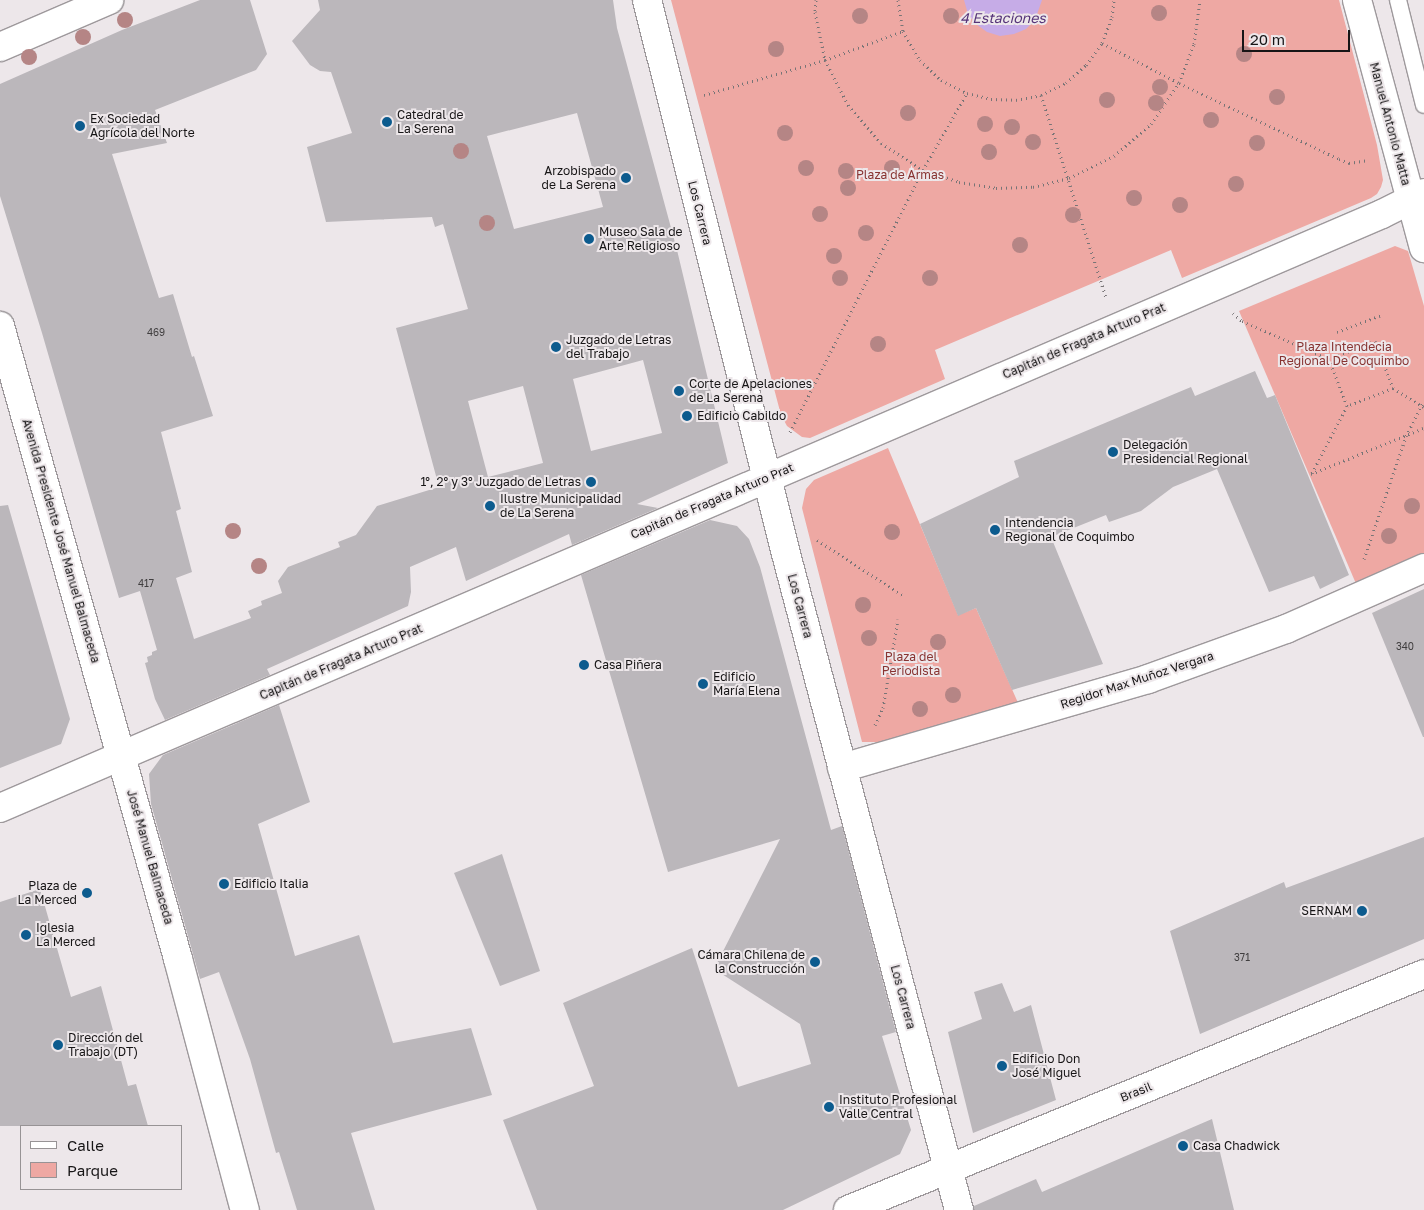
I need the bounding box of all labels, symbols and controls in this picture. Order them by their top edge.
water label: 4 Estaciones [960,10,1046,26]
scale bar [1244,20,1352,52]
text: 20 m [1250,30,1285,48]
street label: Manuel Antonio Matta [1367,61,1413,187]
place label: Catedral de La Serena [397,108,463,136]
place label: Ex Sociedad Agrícola del Norte [90,112,195,140]
marker: Catedral de La Serena [381,116,393,128]
marker: Ex Sociedad Agrícola del Norte [74,120,86,132]
place label: Arzobispado de La Serena [542,164,616,192]
park label: Plaza de Armas [856,168,944,182]
marker: Arzobispado de La Serena [620,172,632,184]
street label: Los Carrera [685,179,715,247]
place label: Museo Sala de Arte Religioso [599,225,683,253]
marker: Museo Sala de Arte Religioso [583,233,595,245]
street label: Capitán de Fragata Arturo Prat [1000,300,1168,382]
house number: 469 [147,327,165,339]
place label: Juzgado de Letras del Trabajo [566,333,671,361]
park label: Plaza Intendecia Regional De Coquimbo [1279,340,1409,368]
marker: Juzgado de Letras del Trabajo [550,341,562,353]
place label: Corte de Apelaciones de La Serena [689,377,812,405]
marker: Corte de Apelaciones de La Serena [673,385,685,397]
place label: Edificio Cabildo [697,409,786,423]
marker: Edificio Cabildo [681,410,693,422]
street label: Avenida Presidente José Manuel Balmaceda [19,417,103,665]
place label: Delegación Presidencial Regional [1123,438,1248,466]
marker: Delegación Presidencial Regional [1107,446,1119,458]
street label: Capitán de Fragata Arturo Prat [628,460,796,542]
place label: 1°, 2° y 3° Juzgado de Letras [421,475,581,489]
marker: 1°, 2° y 3° Juzgado de Letras [585,476,597,488]
place label: Ilustre Municipalidad de La Serena [500,492,621,520]
marker: Ilustre Municipalidad de La Serena [484,500,496,512]
place label: Intendencia Regional de Coquimbo [1005,516,1135,544]
marker: Intendencia Regional de Coquimbo [989,524,1001,536]
street label: Los Carrera [785,572,815,640]
house number: 417 [138,578,154,590]
street label: Capitán de Fragata Arturo Prat [257,621,425,703]
house number: 340 [1396,641,1414,653]
street label: Regidor Max Muñoz Vergara [1059,648,1215,712]
park label: Plaza del Periodista [882,650,940,678]
place label: Casa Piñera [594,658,662,672]
marker: Casa Piñera [578,659,590,671]
place label: Edificio María Elena [713,670,780,698]
marker: Edificio María Elena [697,678,709,690]
street label: José Manuel Balmaceda [124,788,176,926]
place label: Edificio Italia [234,877,309,891]
marker: Edificio Italia [218,878,230,890]
place label: Plaza de La Merced [18,879,77,907]
marker: Plaza de La Merced [81,887,93,899]
place label: SERNAM [1301,904,1352,918]
marker: SERNAM [1356,905,1368,917]
place label: Iglesia La Merced [36,921,95,949]
marker: Iglesia La Merced [20,929,32,941]
place label: Cámara Chilena de la Construcción [697,948,805,976]
house number: 371 [1234,952,1250,964]
marker: Cámara Chilena de la Construcción [809,956,821,968]
street label: Los Carrera [888,963,918,1031]
place label: Dirección del Trabajo (DT) [68,1031,143,1059]
marker: Dirección del Trabajo (DT) [52,1039,64,1051]
place label: Edificio Don José Miguel [1012,1052,1081,1080]
marker: Edificio Don José Miguel [996,1060,1008,1072]
street label: Brasil [1118,1079,1154,1105]
place label: Instituto Profesional Valle Central [839,1093,957,1121]
marker: Instituto Profesional Valle Central [823,1101,835,1113]
legend [20,1125,182,1190]
text: Calle [67,1136,104,1154]
place label: Casa Chadwick [1193,1139,1280,1153]
marker: Casa Chadwick [1177,1140,1189,1152]
text: Parque [67,1161,118,1179]

